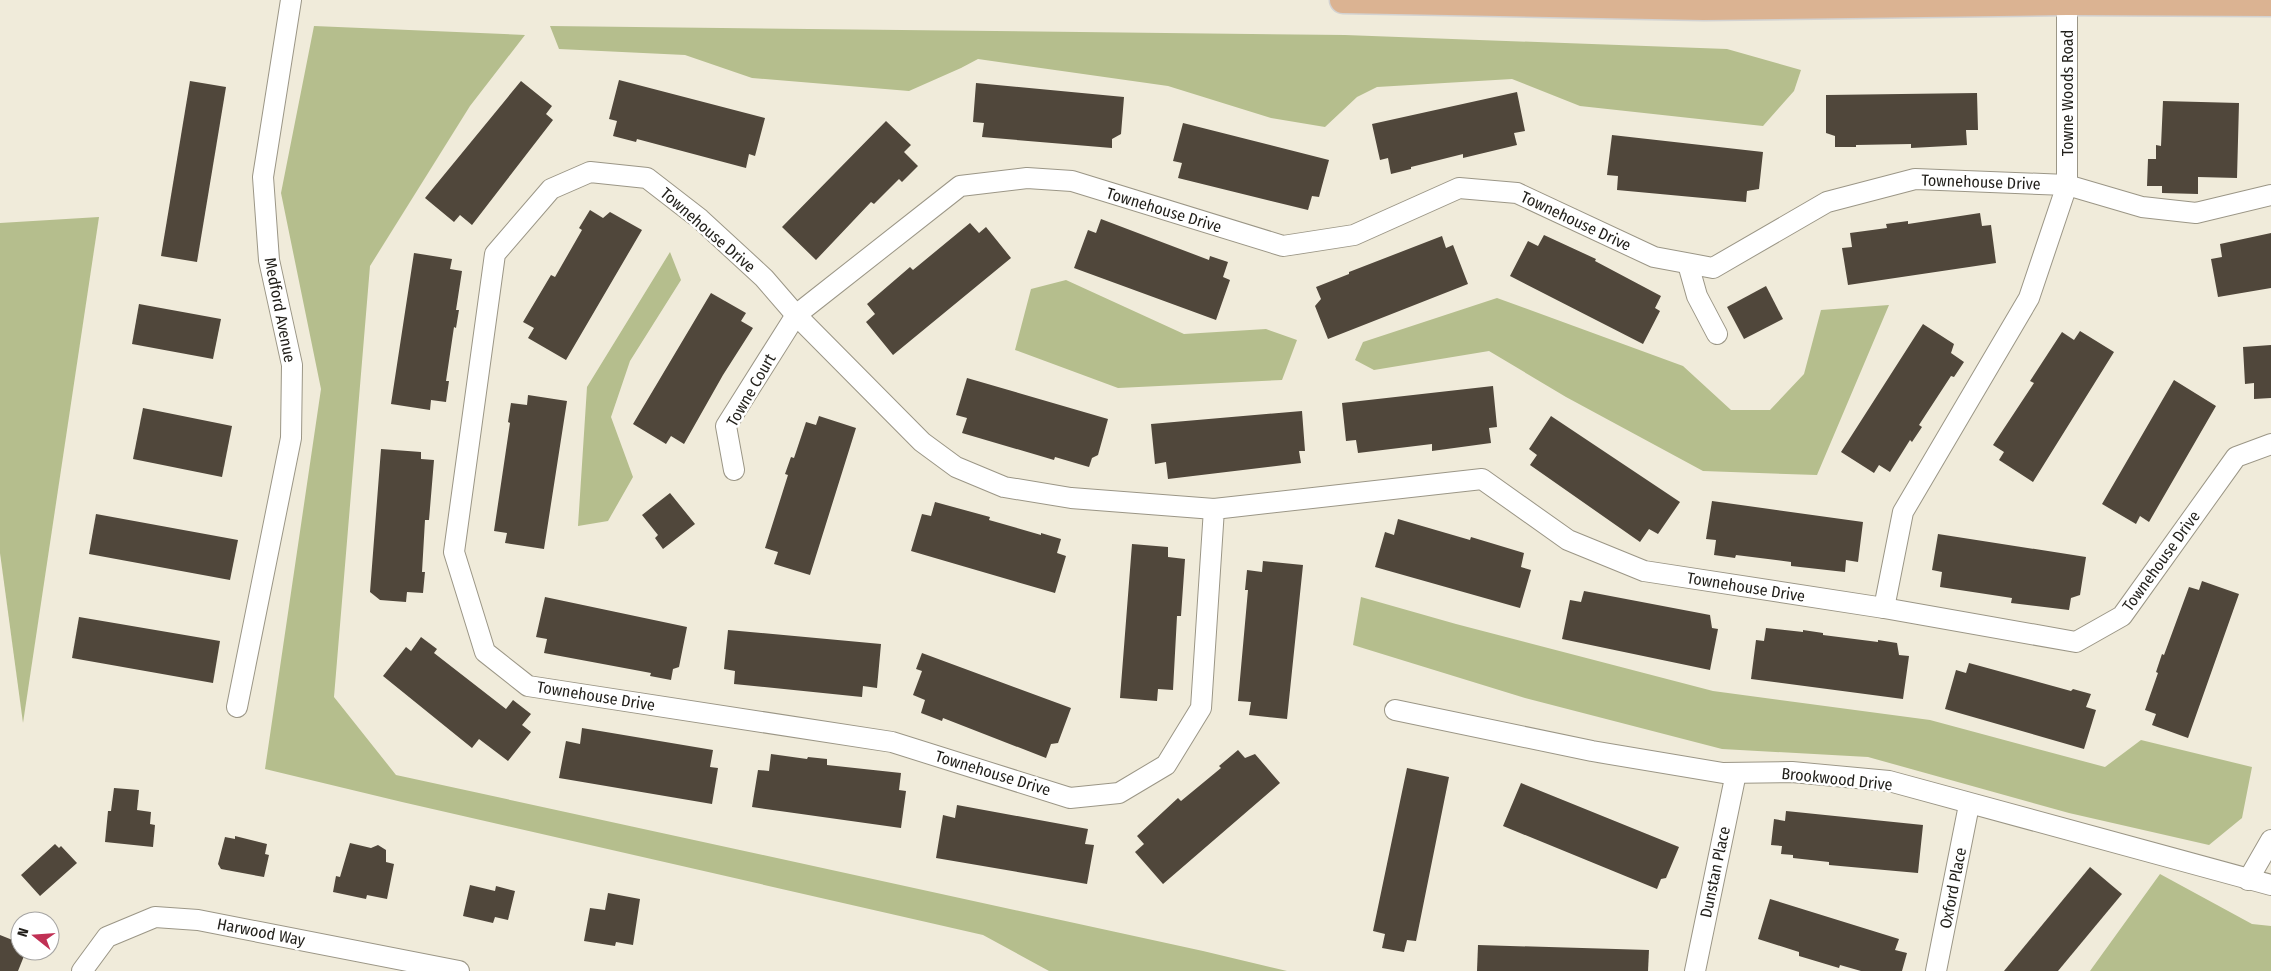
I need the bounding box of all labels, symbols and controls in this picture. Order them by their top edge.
street label: Towne Woods Road [2058,30,2077,156]
street label: Townehouse Drive [1921,170,2041,194]
street label: Townehouse Drive [1104,183,1224,237]
street label: Townehouse Drive [657,184,759,276]
street label: Townehouse Drive [1518,187,1634,255]
street label: Medford Avenue [261,256,300,364]
street label: Towne Court [723,350,780,430]
street label: Townehouse Drive [2118,507,2204,615]
street label: Townehouse Drive [1686,568,1807,606]
street label: Townehouse Drive [536,677,657,715]
street label: Townehouse Drive [933,746,1053,800]
street label: Brookwood Drive [1780,764,1894,794]
street label: Dunstan Place [1696,825,1734,919]
street label: Oxford Place [1936,846,1970,930]
north arrow [10,911,60,961]
street label: Harwood Way [215,914,307,950]
text: N [14,926,32,939]

